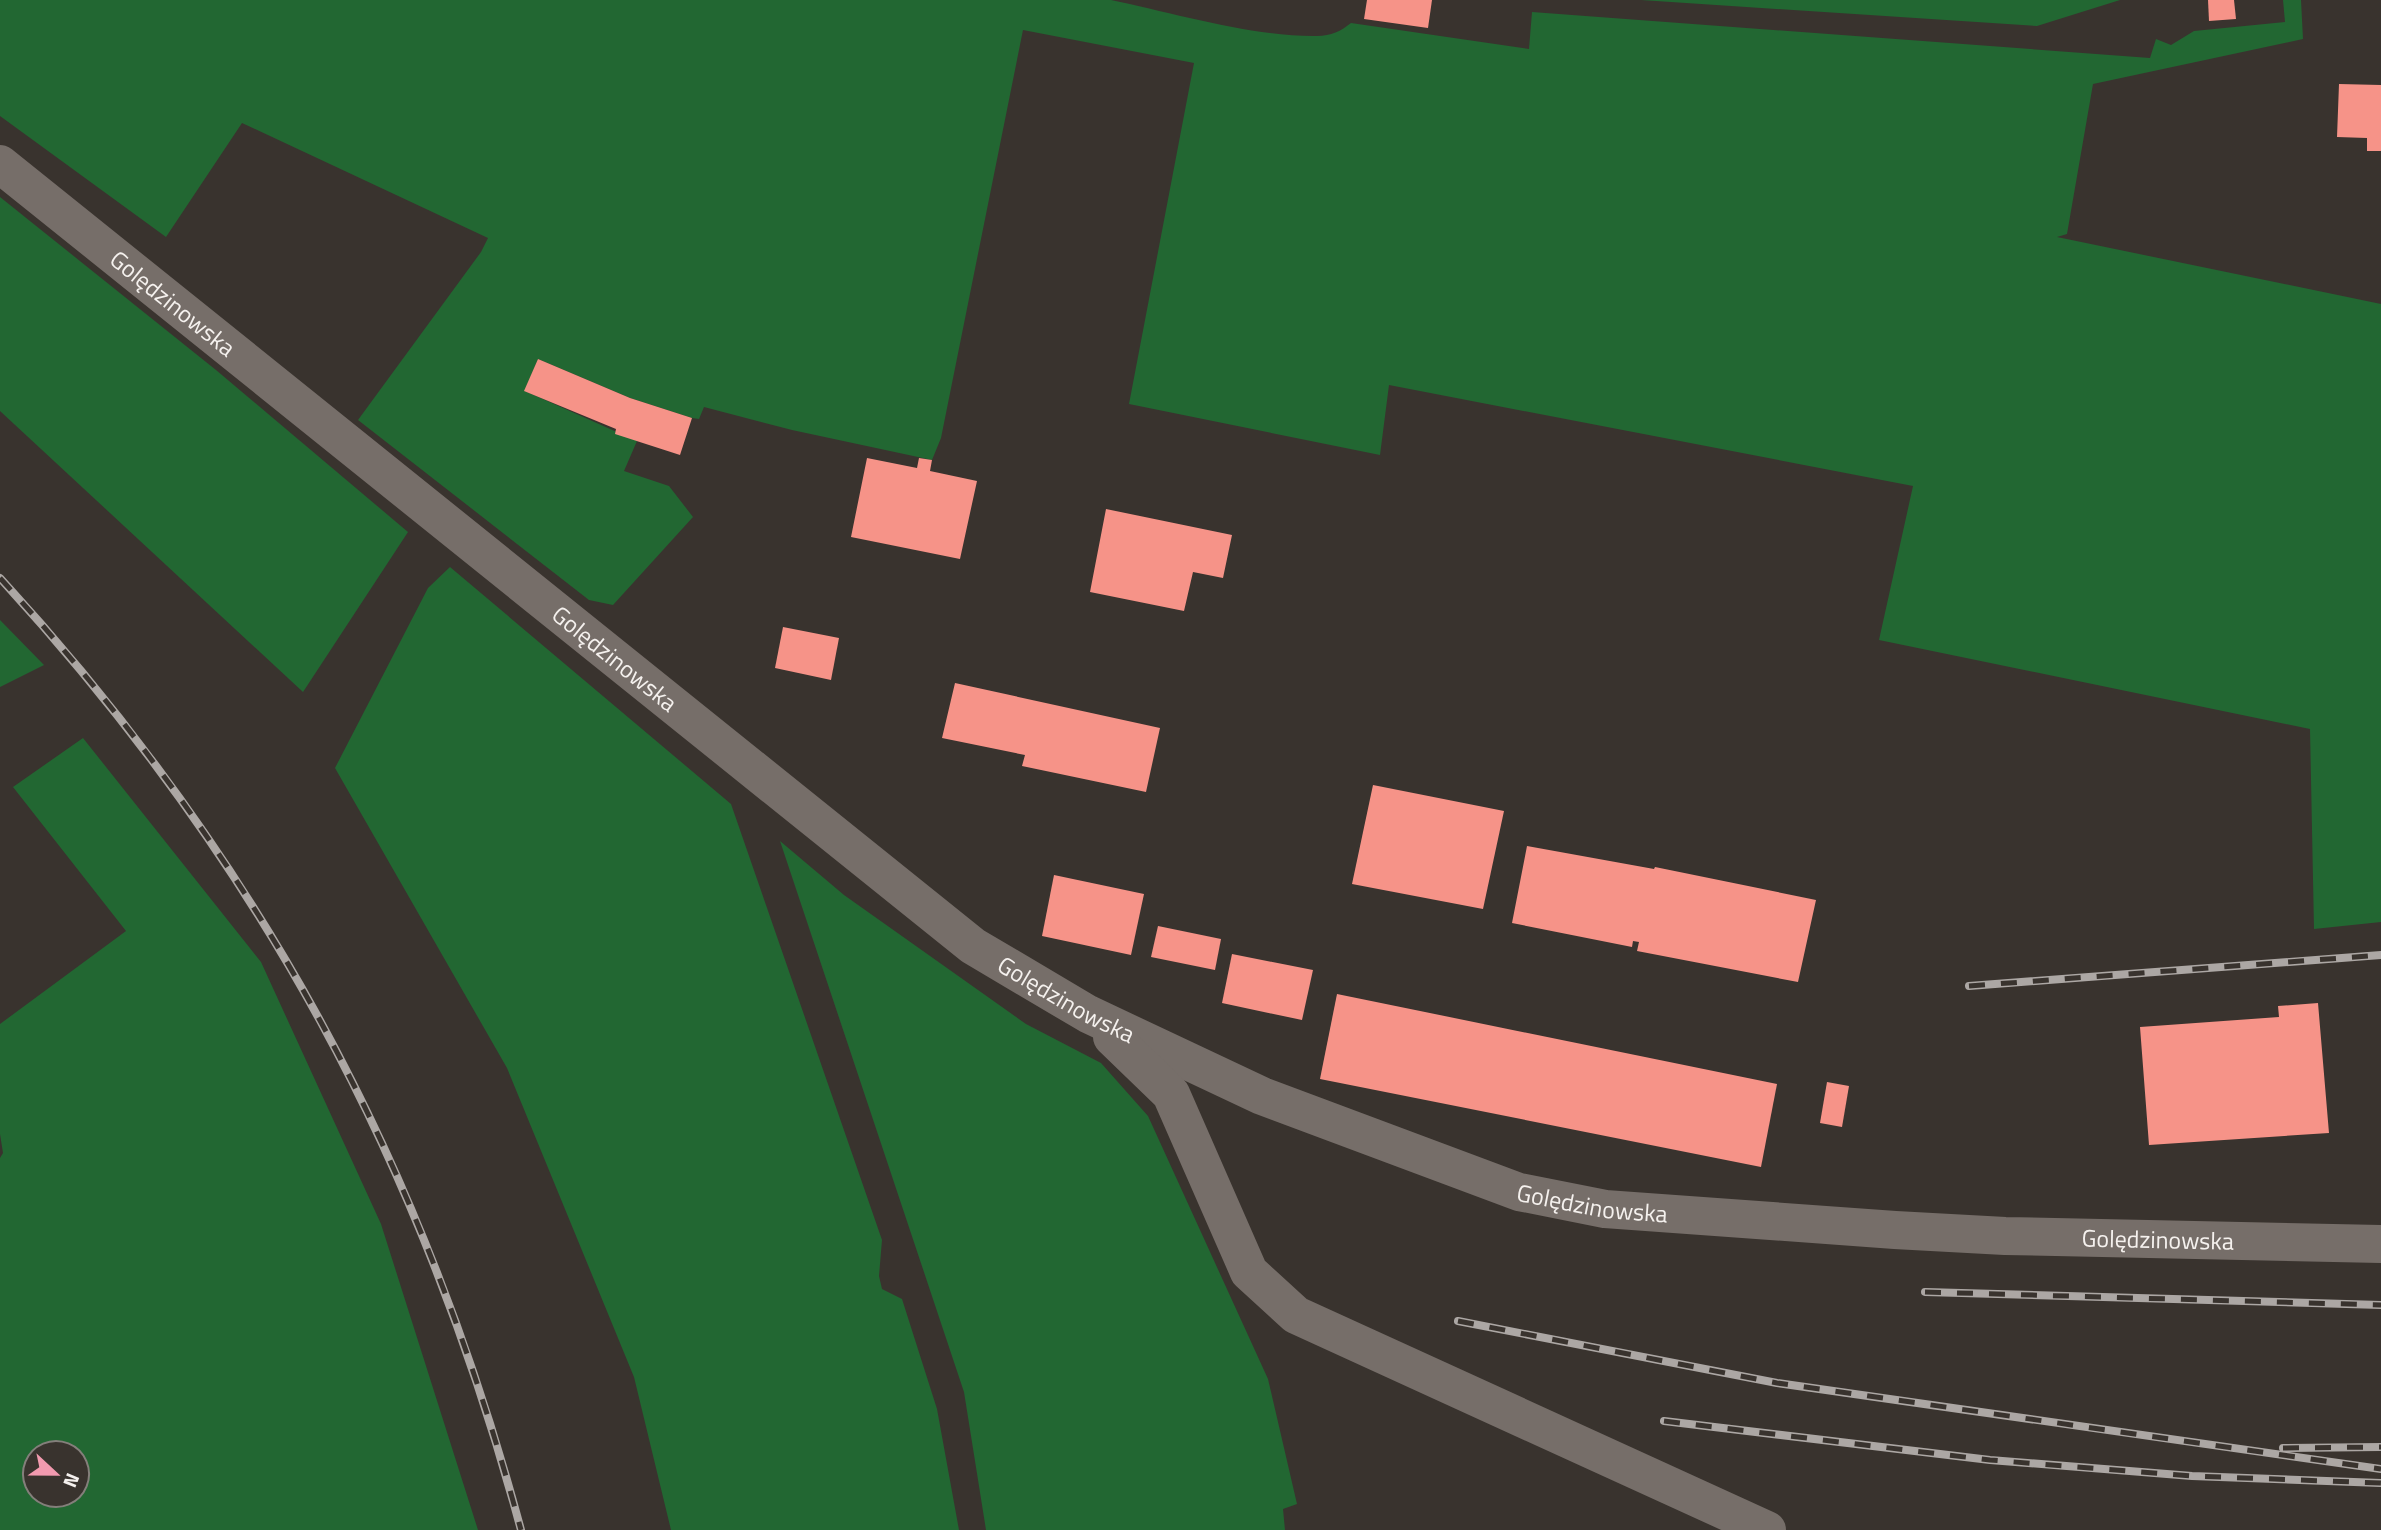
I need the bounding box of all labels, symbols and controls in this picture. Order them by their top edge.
street label: Golędzinowska [102,241,244,365]
street label: Golędzinowska [544,597,686,720]
street label: Golędzinowska [991,947,1141,1052]
street label: Golędzinowska [1514,1174,1669,1231]
street label: Golędzinowska [2081,1220,2234,1259]
north arrow [21,1439,91,1509]
text: N [56,1469,88,1492]

